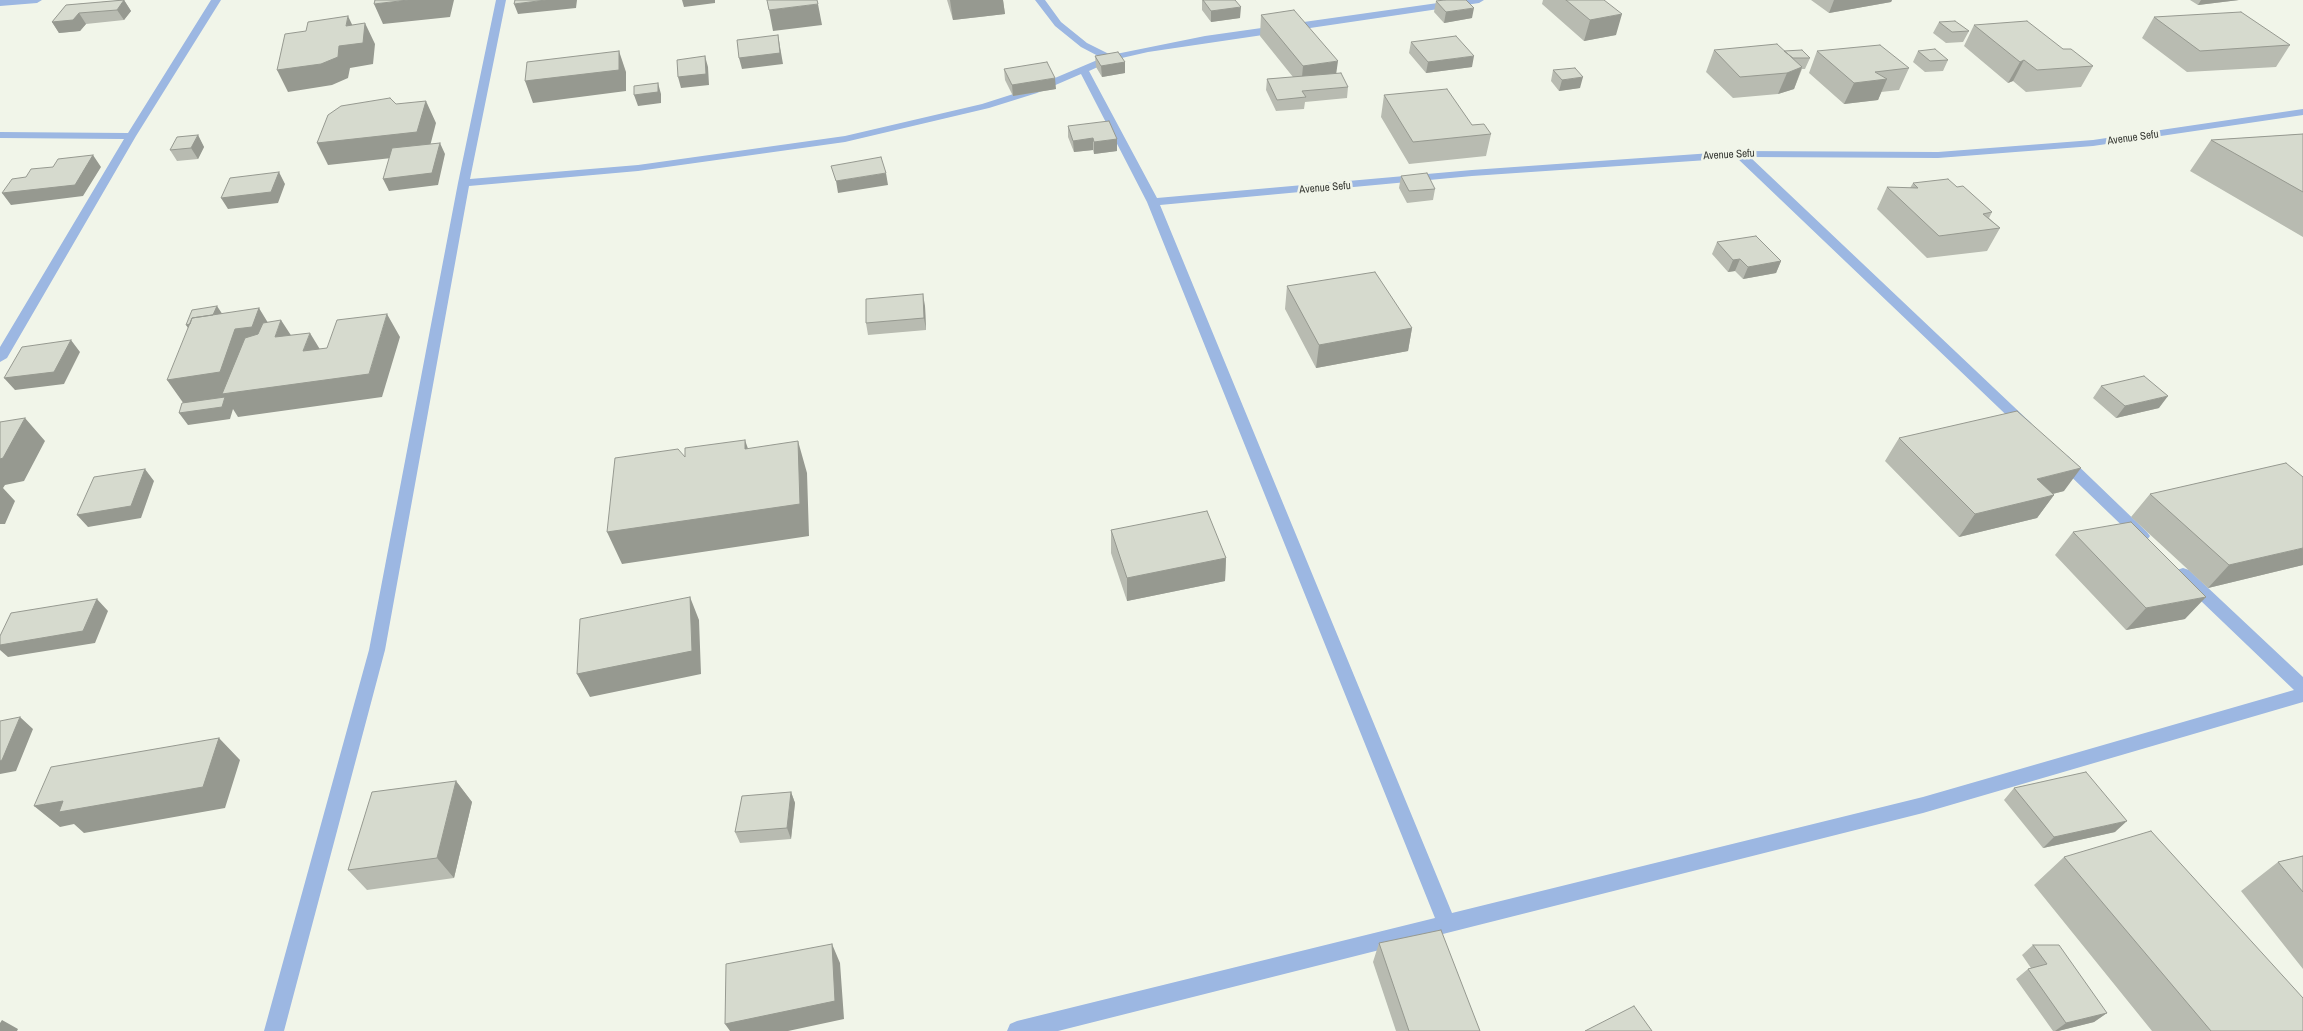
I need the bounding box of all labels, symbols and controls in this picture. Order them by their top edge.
street label: Avenue Sefu [2107,128,2159,148]
street label: Avenue Sefu [1703,147,1755,163]
street label: Avenue Sefu [1299,179,1351,197]

